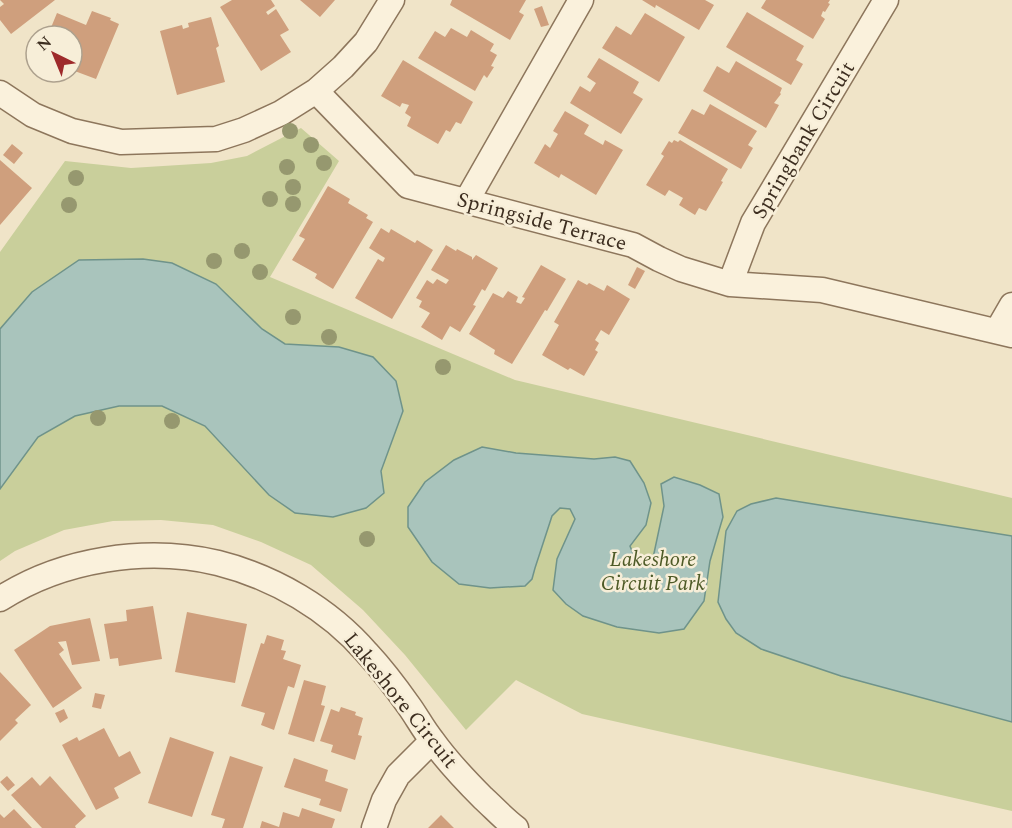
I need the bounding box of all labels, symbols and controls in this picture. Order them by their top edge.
north arrow [24,24,84,84]
text: N [31,31,57,57]
street label: Springbank Circuit [744,56,864,225]
street label: Springside Terrace [453,184,630,260]
park label: Lakeshore Circuit Park [601,544,705,600]
street label: Lakeshore Circuit [335,626,465,776]

